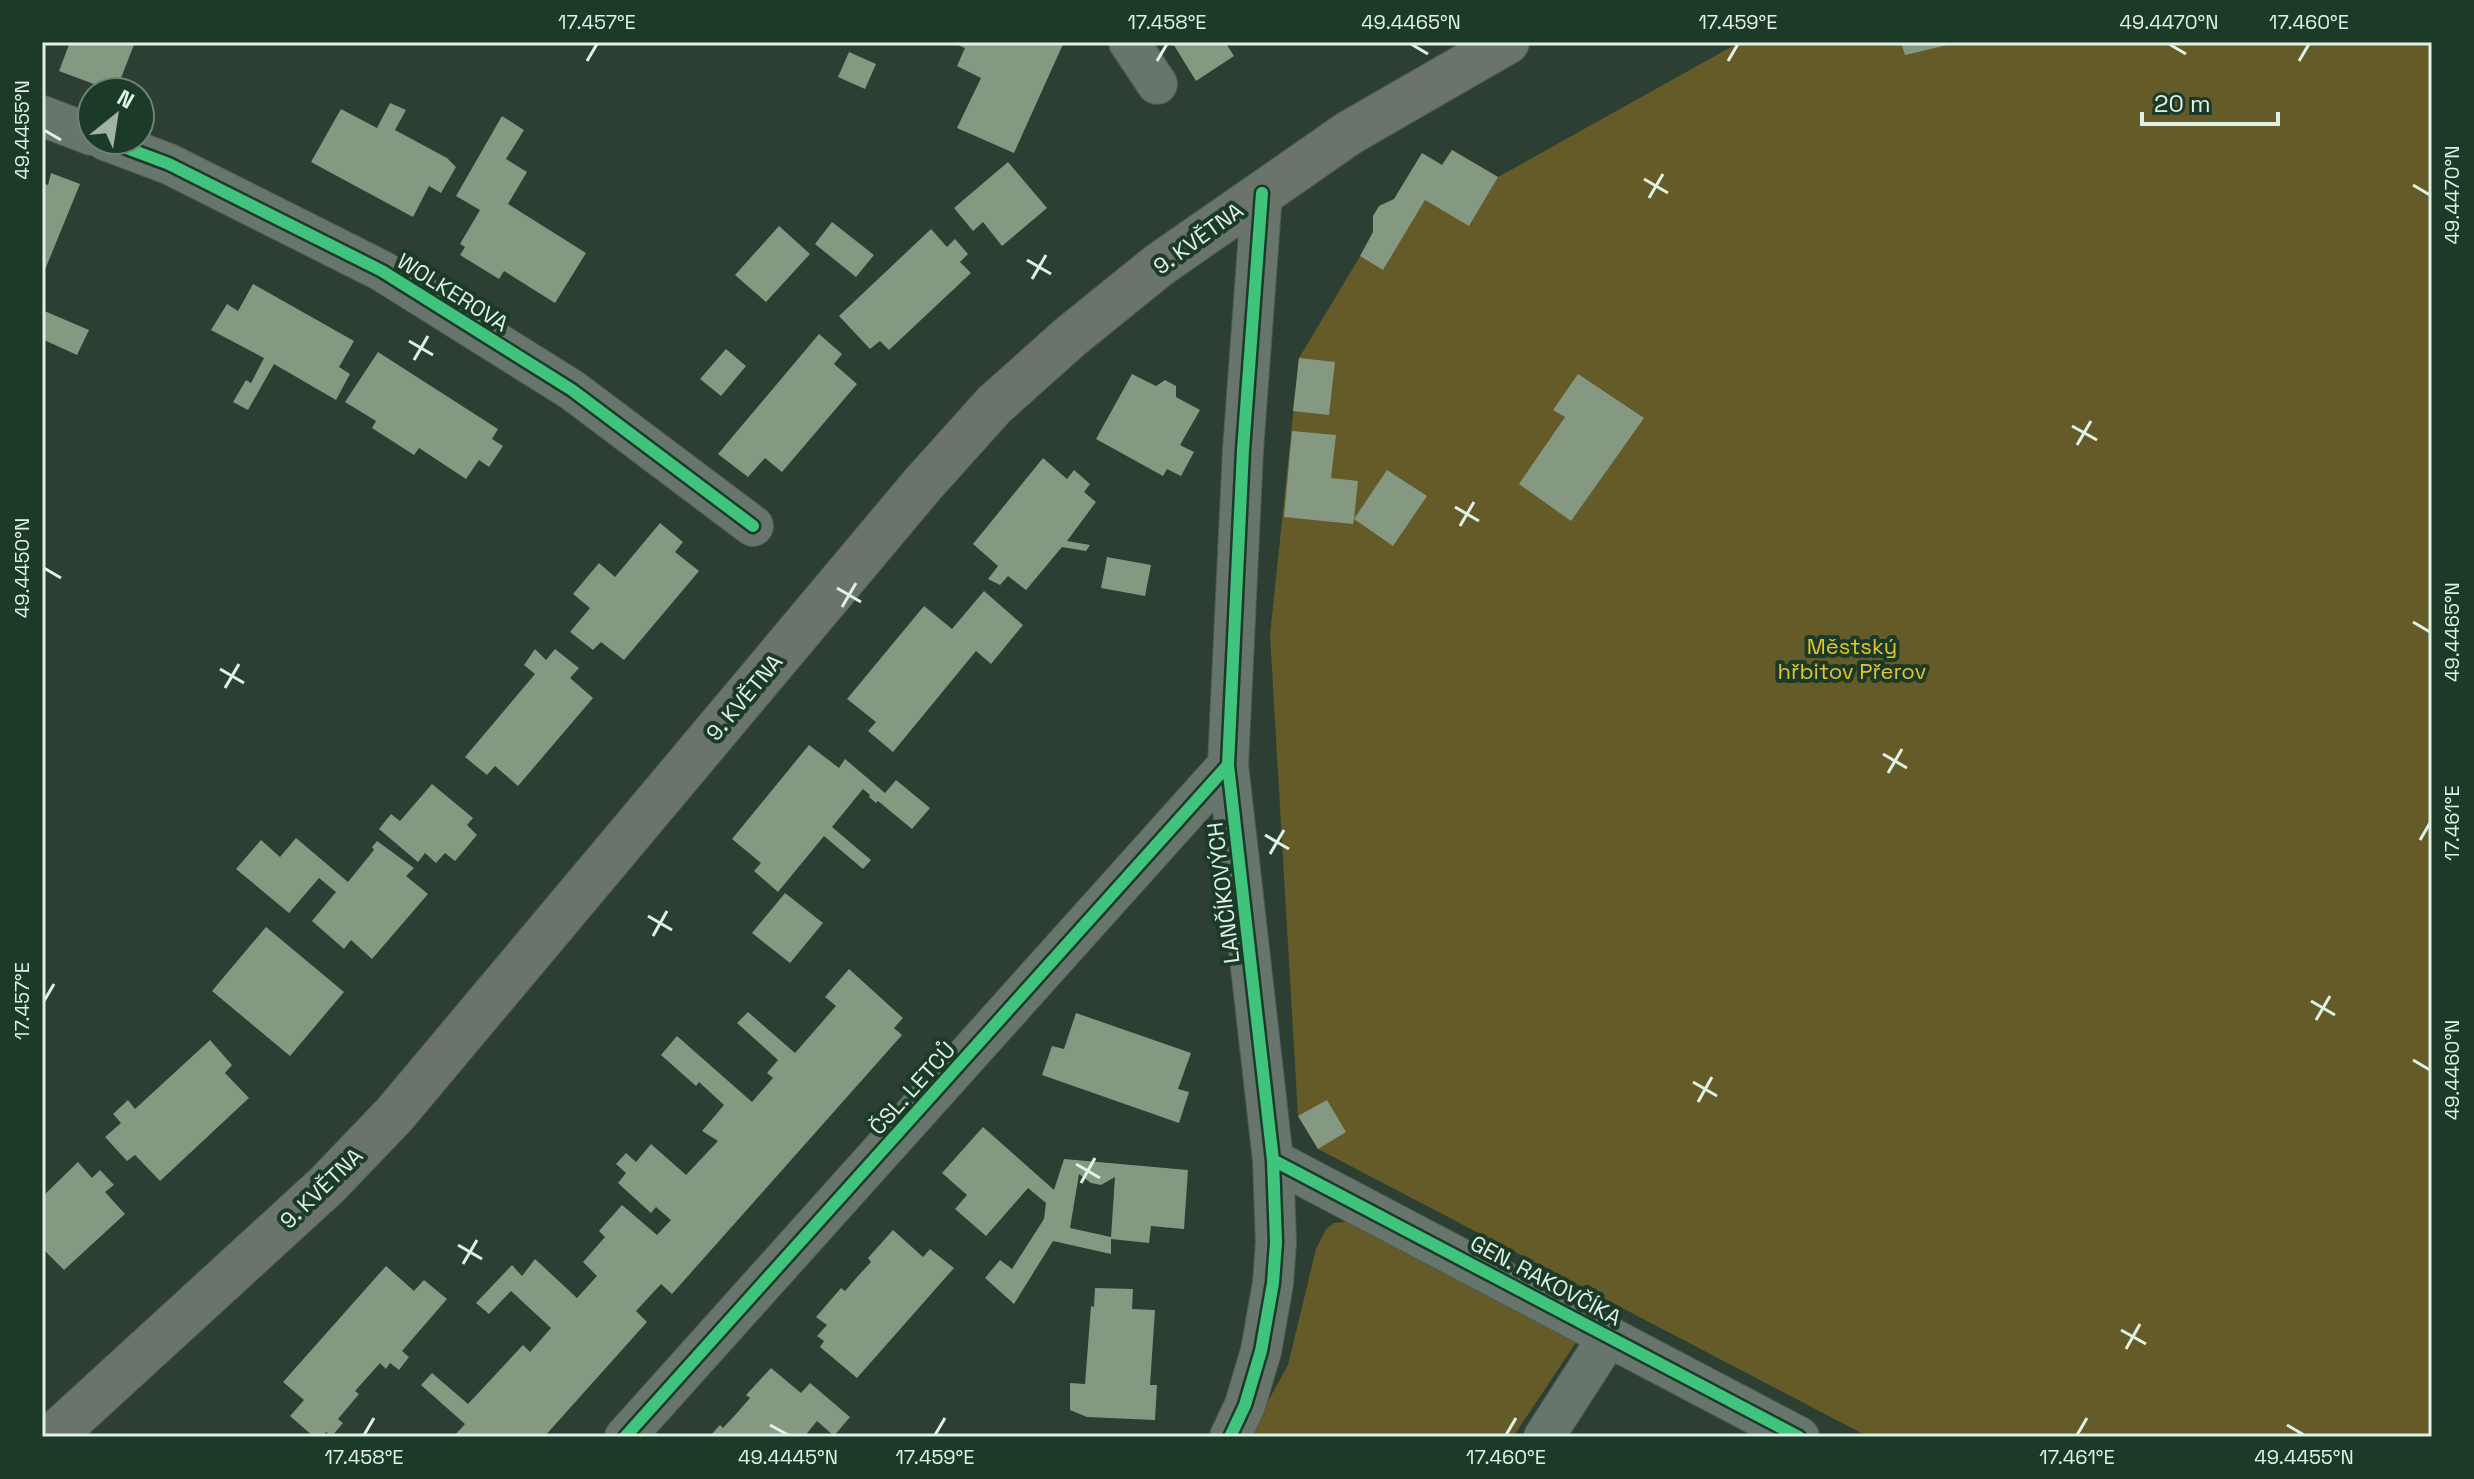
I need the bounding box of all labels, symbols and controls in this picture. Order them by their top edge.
text: 17.457°E [558,9,636,35]
text: 17.458°E [1127,9,1207,35]
text: 49.4465°N [1361,9,1461,35]
text: 17.459°E [1699,9,1777,35]
text: 49.4470°N [2120,9,2218,35]
text: 17.460°E [2269,9,2349,35]
north arrow [76,76,156,156]
scale bar [2142,76,2278,126]
text: 49.4455°N [9,80,35,180]
text: N [113,83,139,114]
text: 20 m [2154,88,2211,119]
text: 49.4470°N [2439,146,2465,244]
street label: 9. KVĚTNA [1147,196,1249,280]
street label: WOLKEROVA [392,247,514,337]
text: 49.4450°N [9,518,35,618]
text: 49.4465°N [2439,582,2465,682]
park label: Městský hřbitov Přerov [1778,632,1927,685]
street label: 9. KVĚTNA [700,648,788,746]
text: 17.461°E [2439,785,2465,861]
street label: LANČÍKOVÝCH [1200,821,1246,965]
text: 17.457°E [9,962,35,1040]
text: 49.4460°N [2439,1020,2465,1120]
street label: ČSL. LETCŮ [863,1036,961,1140]
street label: 9. KVĚTNA [274,1142,368,1234]
street label: GEN. RAKOVČÍKA [1466,1228,1626,1332]
text: 17.458°E [324,1444,404,1470]
text: 49.4445°N [738,1444,838,1470]
text: 17.459°E [896,1444,974,1470]
text: 17.460°E [1466,1444,1546,1470]
text: 17.461°E [2039,1444,2115,1470]
text: 49.4455°N [2254,1444,2354,1470]

